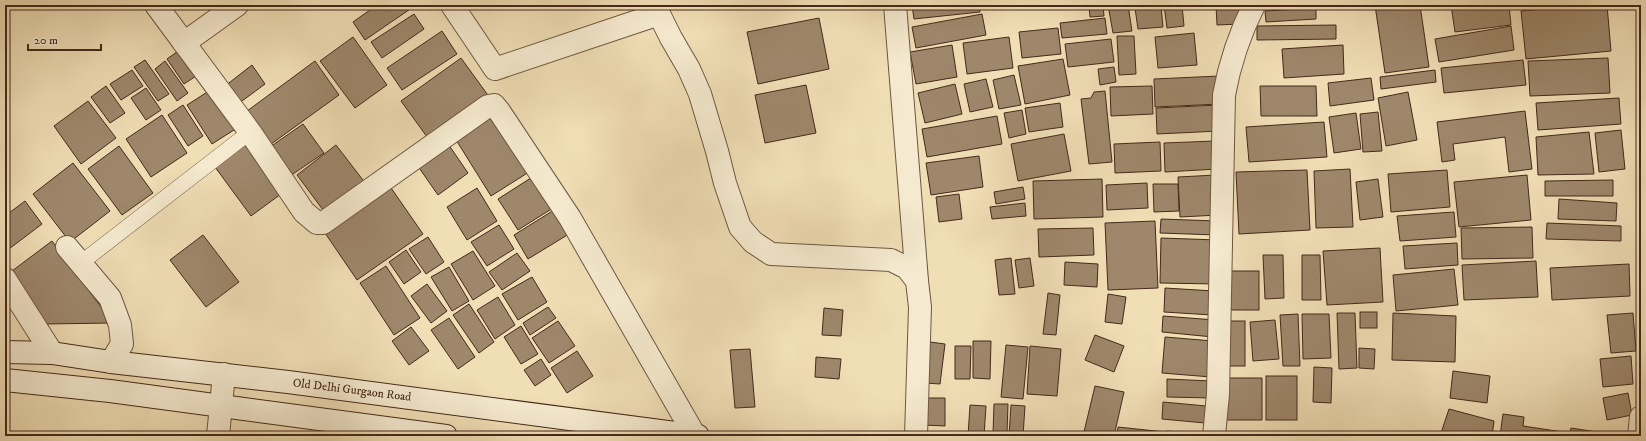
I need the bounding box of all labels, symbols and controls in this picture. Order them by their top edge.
scale bar [28,26,101,52]
text: 20 m [34,33,58,48]
street label: Old Delhi Gurgaon Road [292,375,412,405]

